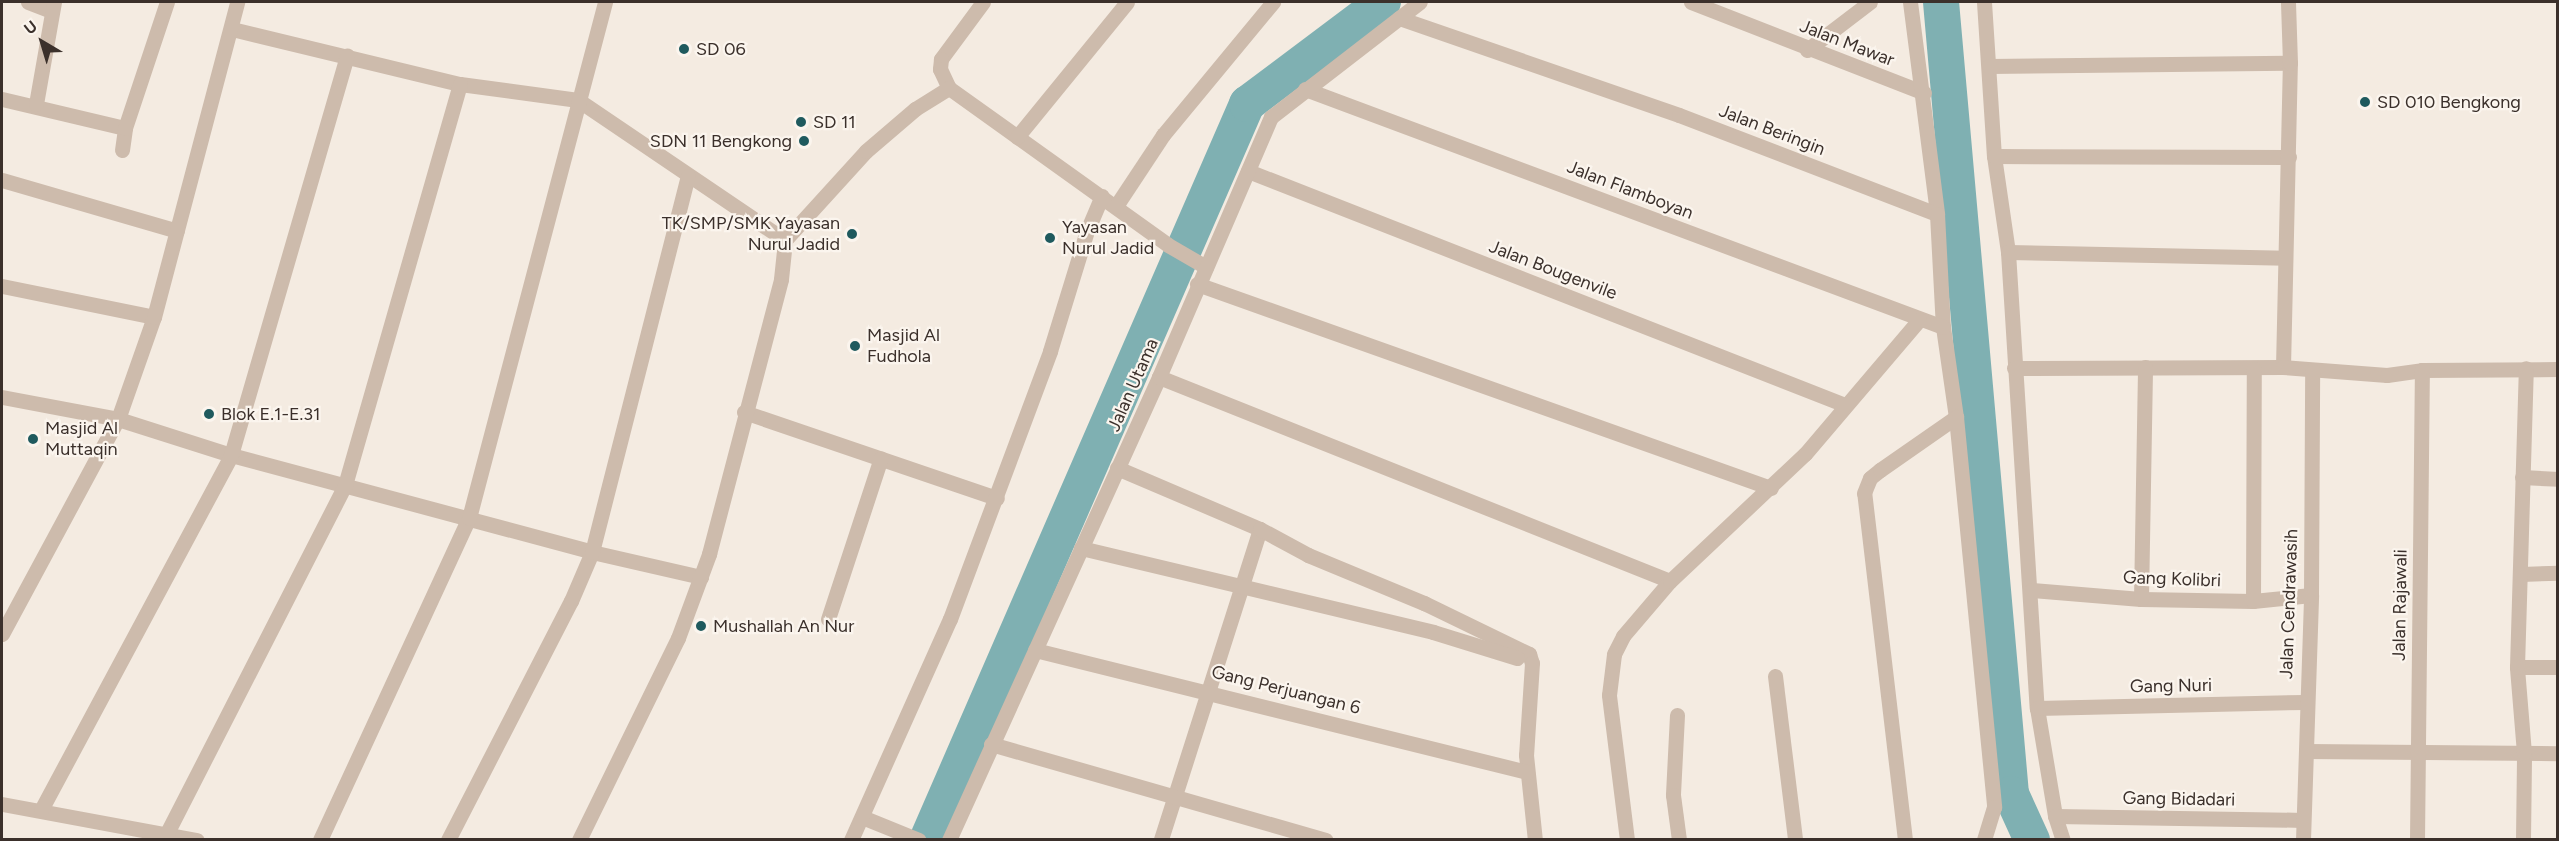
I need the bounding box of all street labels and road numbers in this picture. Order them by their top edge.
street label: Jalan Mawar [1797,15,1897,71]
street label: Jalan Beringin [1716,100,1828,160]
street label: Jalan Flamboyan [1564,156,1696,224]
street label: Jalan Bougenvile [1486,236,1620,304]
street label: Jalan Utama [1103,335,1163,435]
street label: Jalan Cendrawasih [2276,529,2302,679]
street label: Jalan Rajawali [2388,549,2412,661]
street label: Gang Kolibri [2123,566,2221,592]
street label: Gang Perjuangan 6 [1209,661,1363,719]
street label: Gang Nuri [2130,674,2212,698]
street label: Gang Bidadari [2122,787,2236,811]

